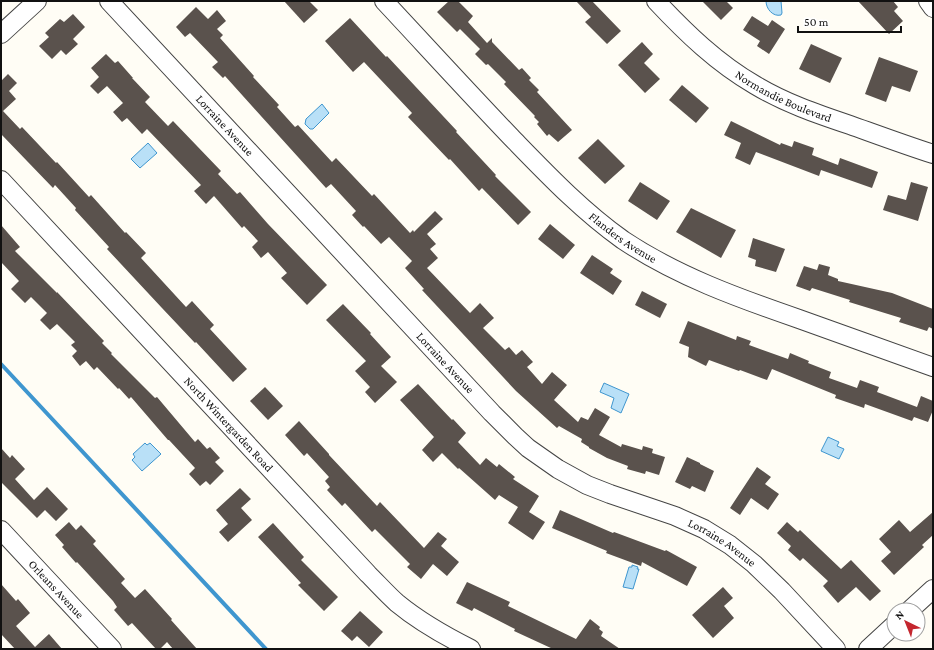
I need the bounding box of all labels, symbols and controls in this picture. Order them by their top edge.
scale bar [798,8,901,34]
text: 50 m [804,15,829,29]
street label: Normandie Boulevard [732,67,834,125]
street label: Lorraine Avenue [193,92,257,159]
street label: Flanders Avenue [586,209,659,266]
street label: Lorraine Avenue [414,329,477,396]
street label: North Wintergarden Road [181,374,277,475]
street label: Lorraine Avenue [686,516,759,570]
street label: Orleans Avenue [26,557,87,621]
north arrow [886,602,926,642]
text: N [892,607,906,622]

